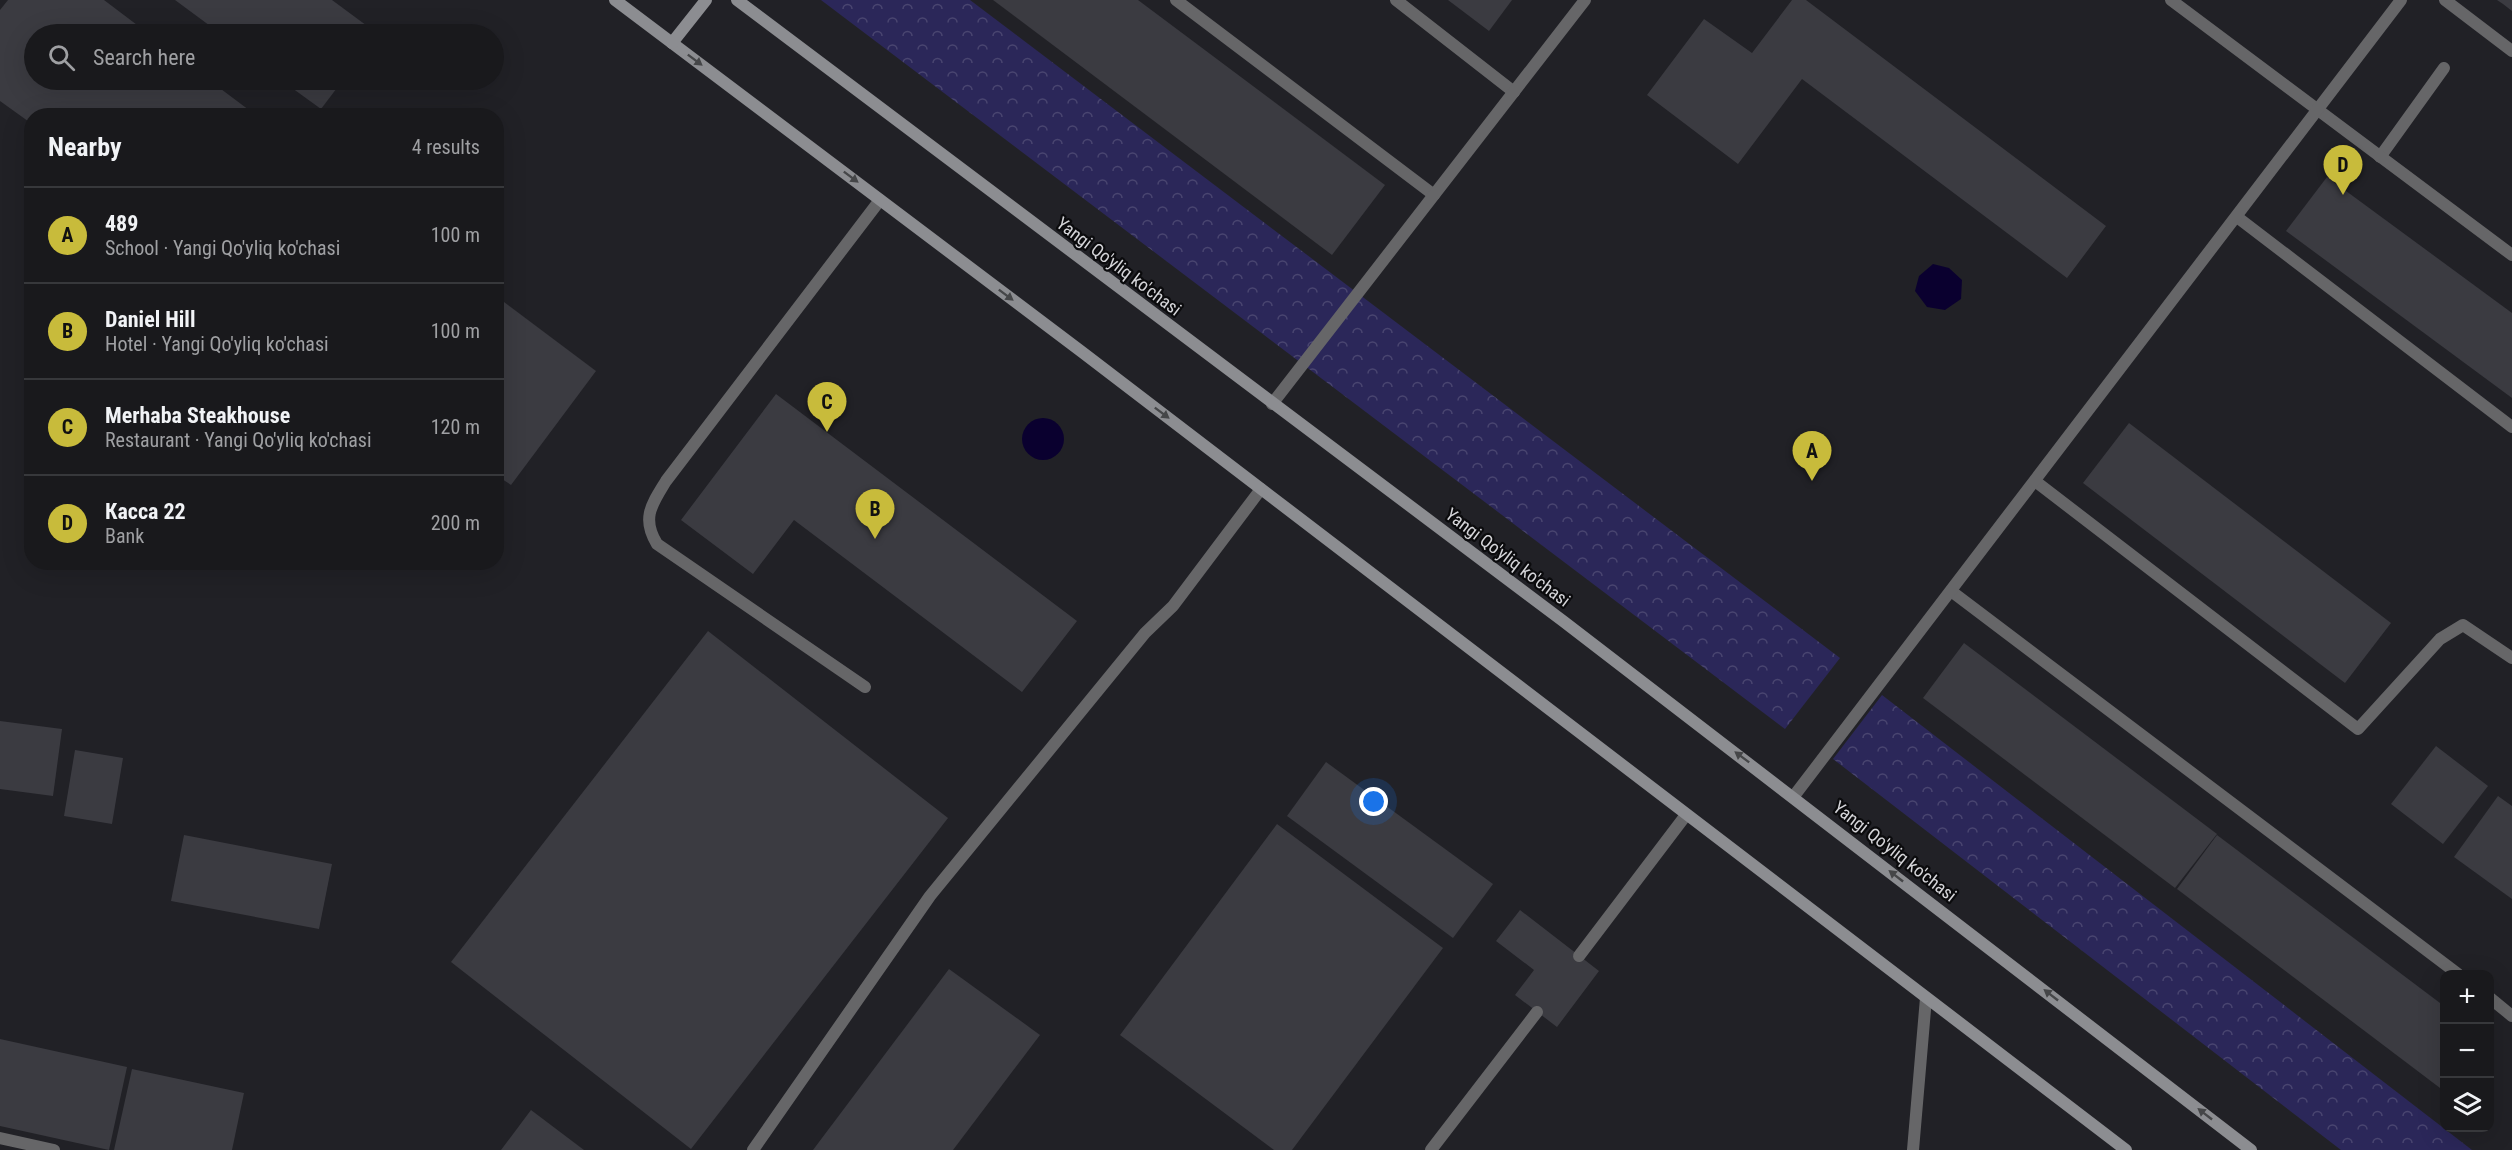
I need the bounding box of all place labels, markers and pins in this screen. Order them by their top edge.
pin: D [2324,146,2362,195]
pin: C [808,382,846,432]
pin: A [1792,432,1832,481]
pin: B [856,490,894,539]

